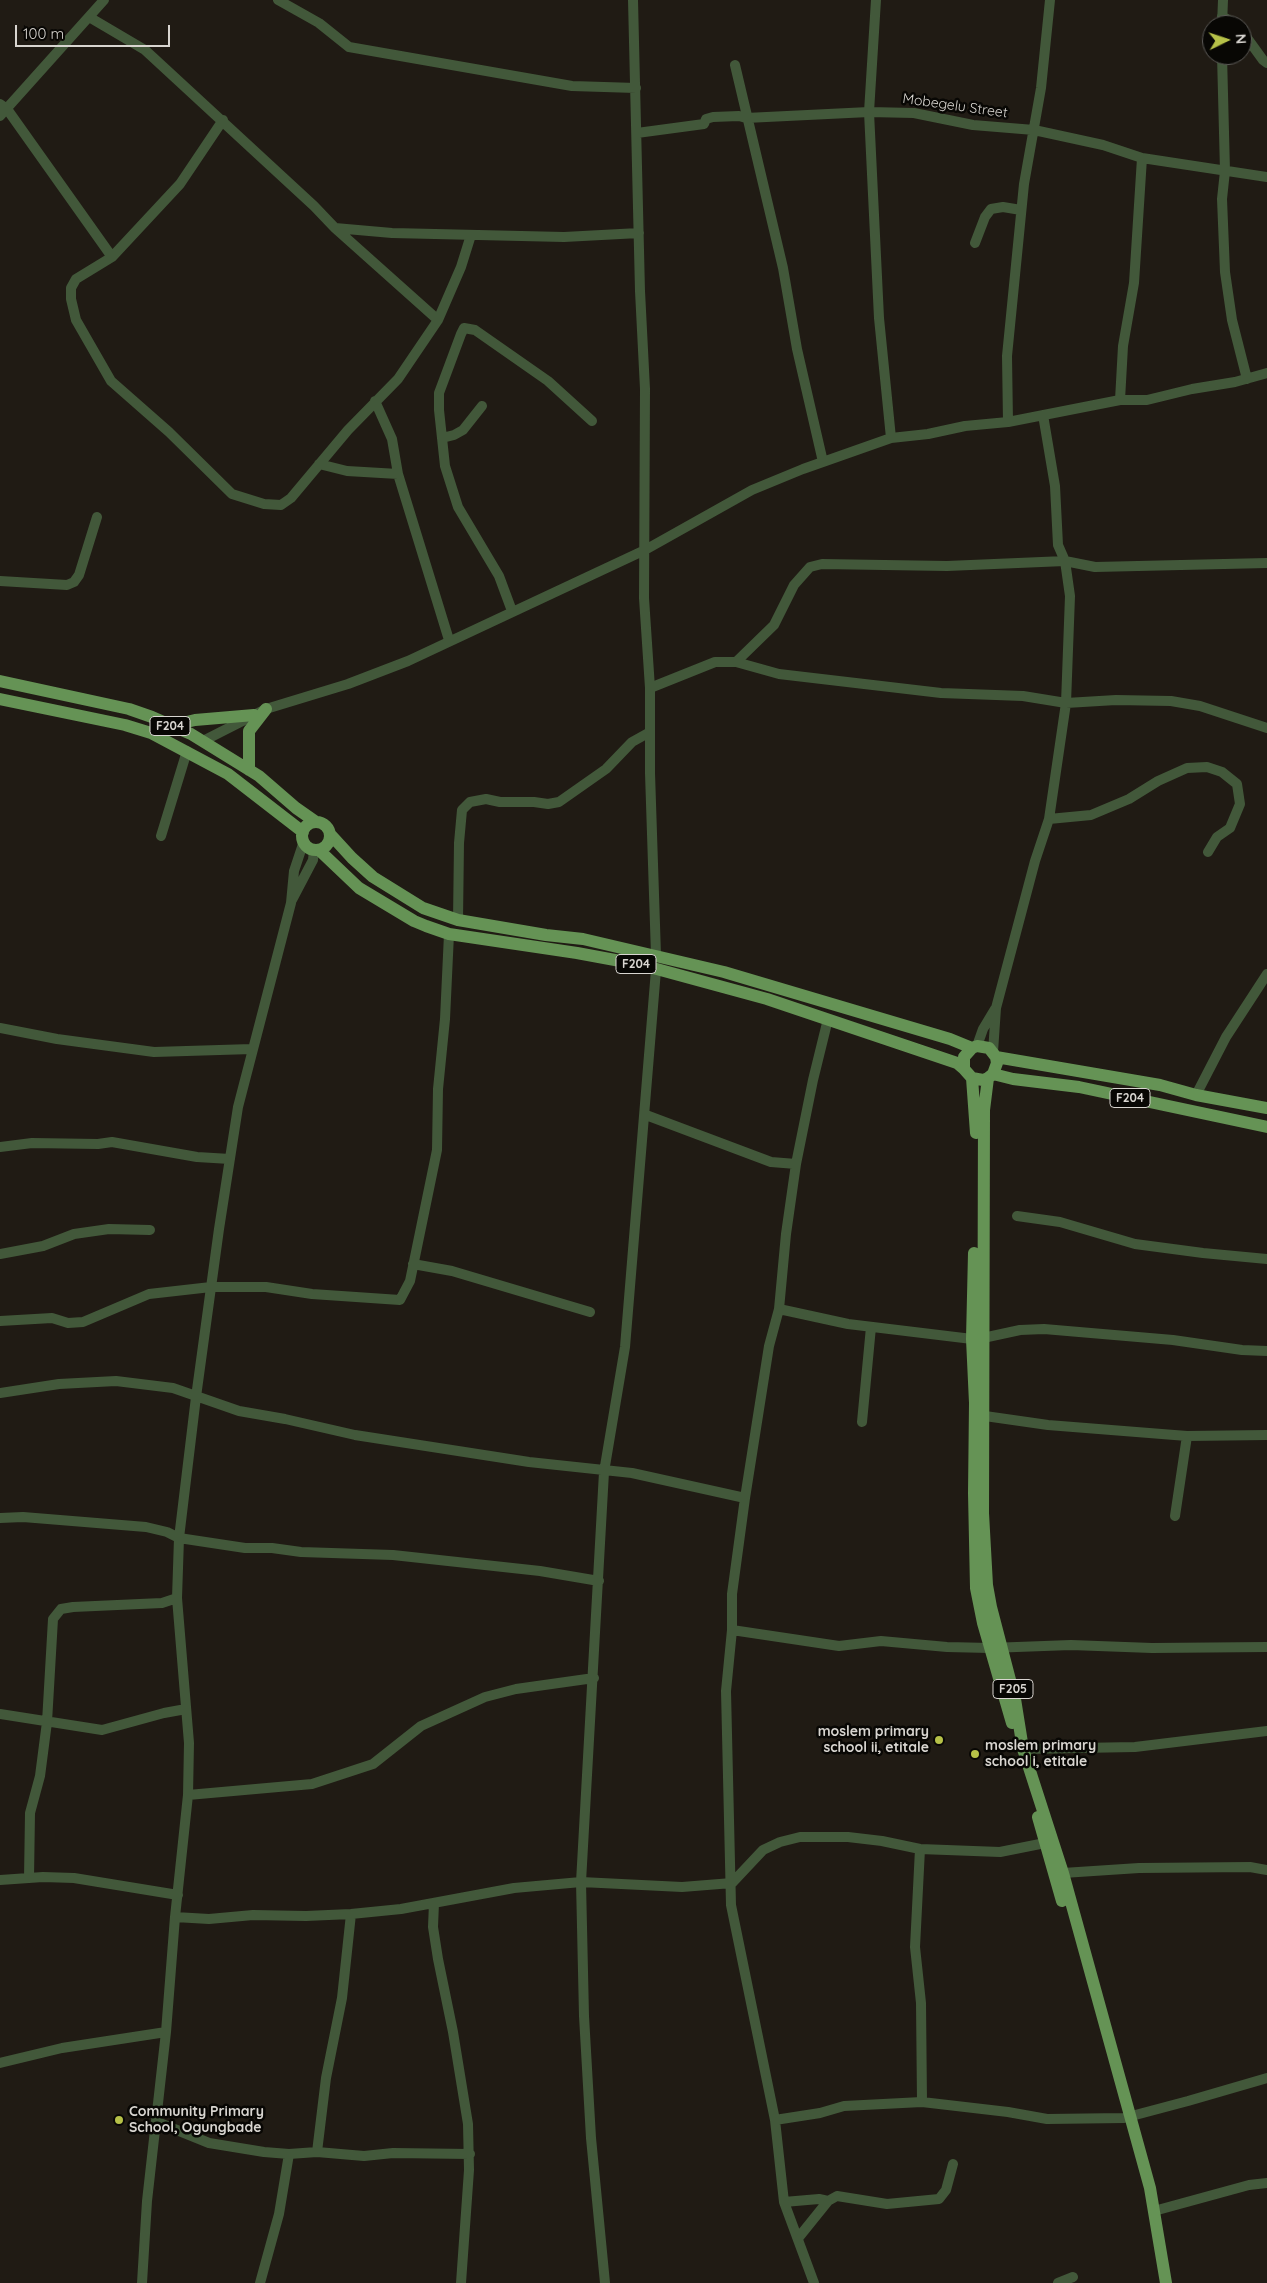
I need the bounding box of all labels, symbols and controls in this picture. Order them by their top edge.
scale bar [18,15,172,47]
north arrow [1202,15,1252,65]
text: 100 m [23,24,64,43]
text: N [1232,33,1250,45]
street label: Mobegelu Street [901,90,1009,122]
road number: F204 [150,716,190,736]
road number: F204 [616,954,656,974]
road number: F204 [1110,1088,1150,1108]
road number: F205 [993,1680,1033,1698]
place label: moslem primary school ii, etitale [818,1724,929,1756]
marker: moslem primary school ii, etitale [933,1734,945,1746]
place label: moslem primary school i, etitale [985,1738,1096,1770]
marker: moslem primary school i, etitale [969,1748,981,1760]
place label: Community Primary School, Ogungbade [129,2104,264,2136]
marker: Community Primary School, Ogungbade [113,2114,125,2126]

